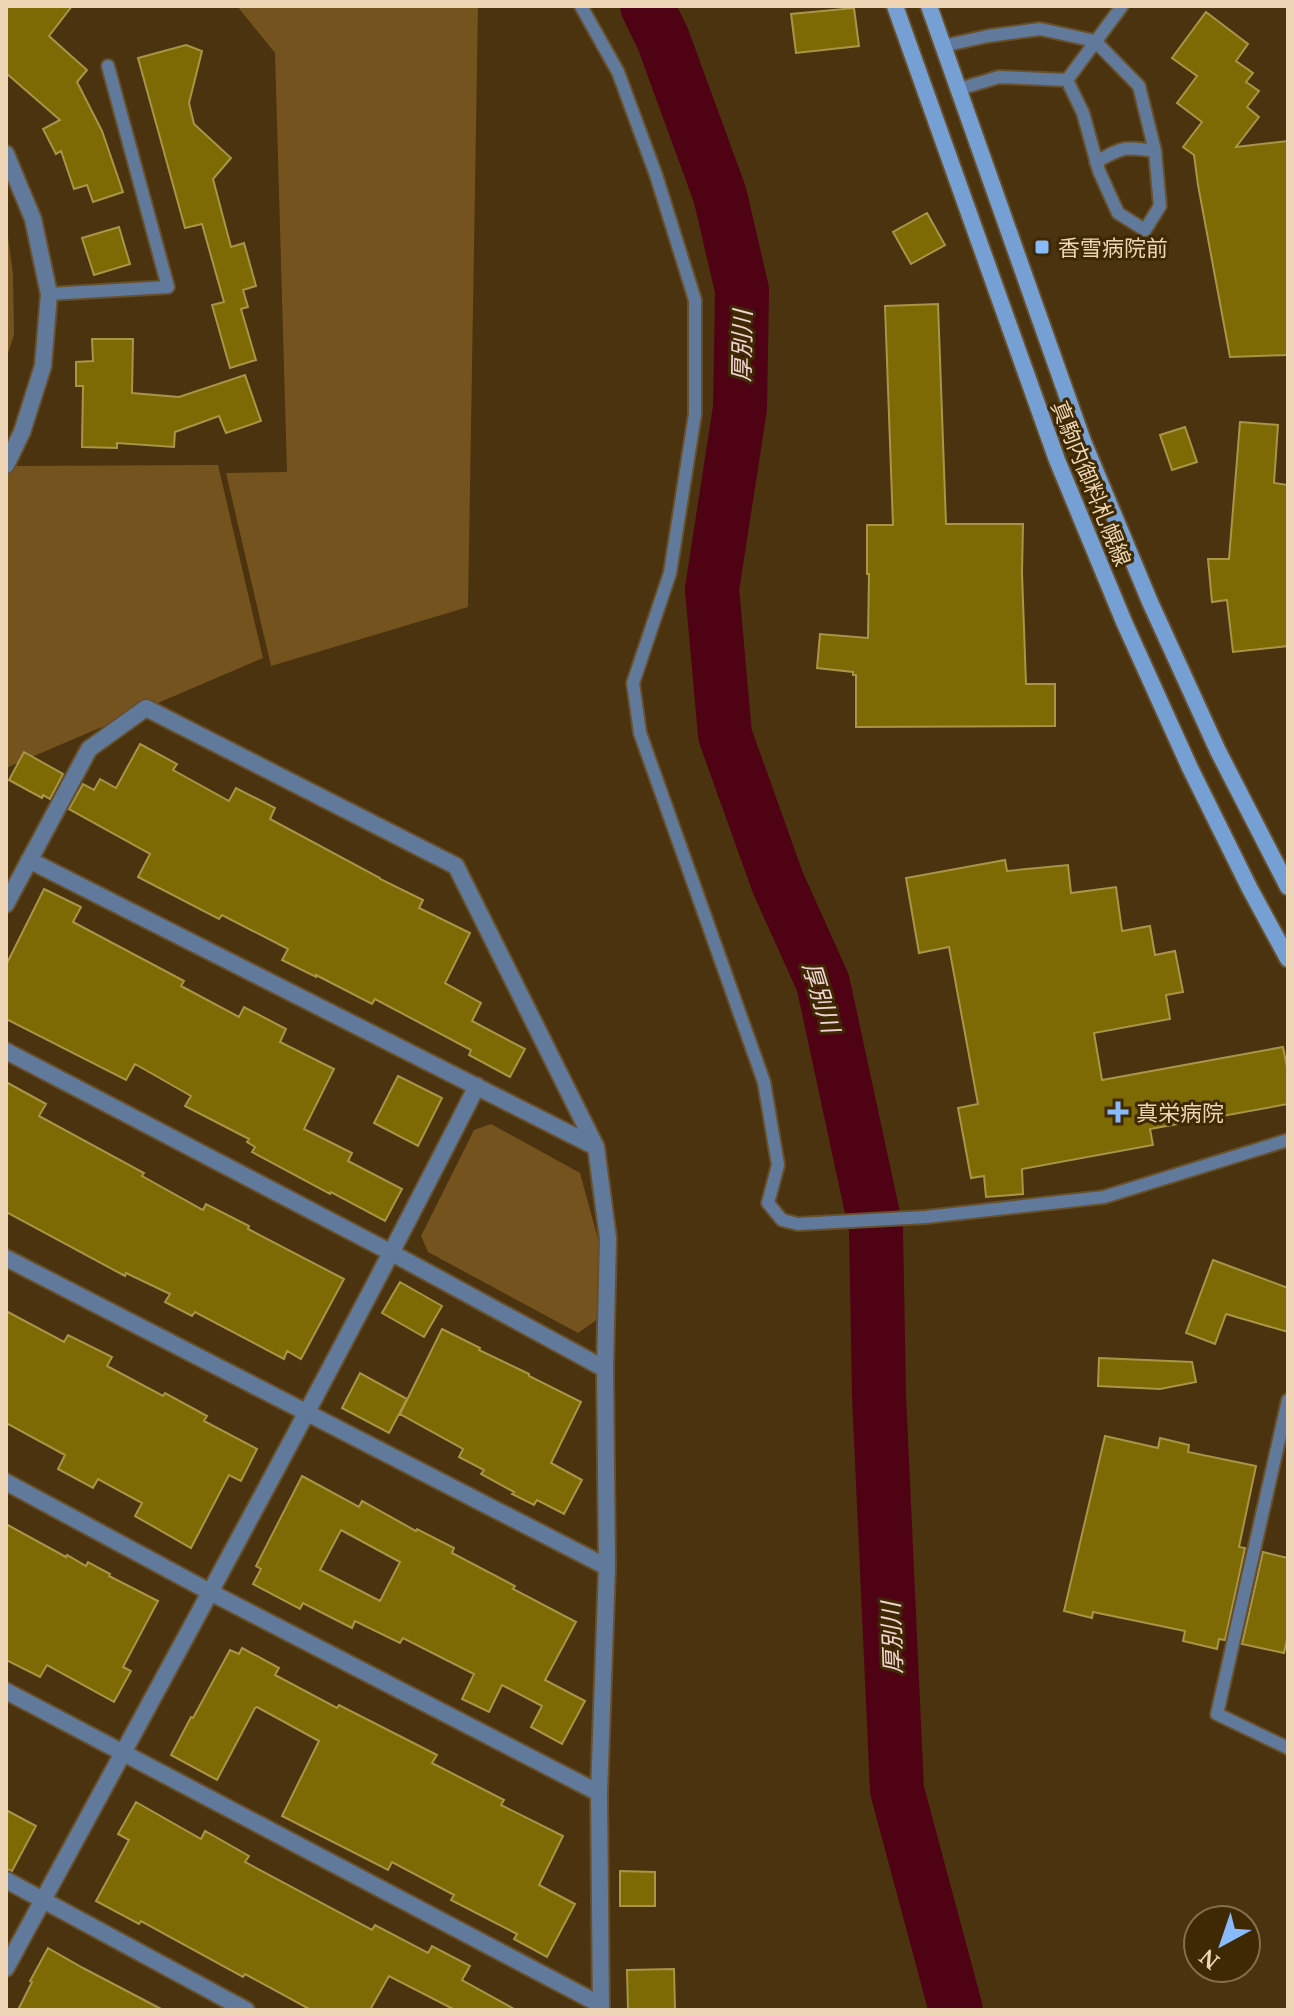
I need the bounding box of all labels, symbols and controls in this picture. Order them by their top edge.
place label: 香雪病院前 [1058,232,1168,262]
marker: 香雪病院前 [1033,238,1051,256]
water label: 厚別川 [724,307,758,382]
street label: 真駒内御料札幌線 [1045,396,1139,570]
water label: 厚別川 [796,958,849,1039]
place label: 真栄病院 [1136,1097,1224,1127]
marker: 真栄病院 [1107,1101,1129,1123]
water label: 厚別川 [873,1598,909,1675]
north arrow [1182,1904,1262,1984]
text: N [1192,1943,1225,1977]

